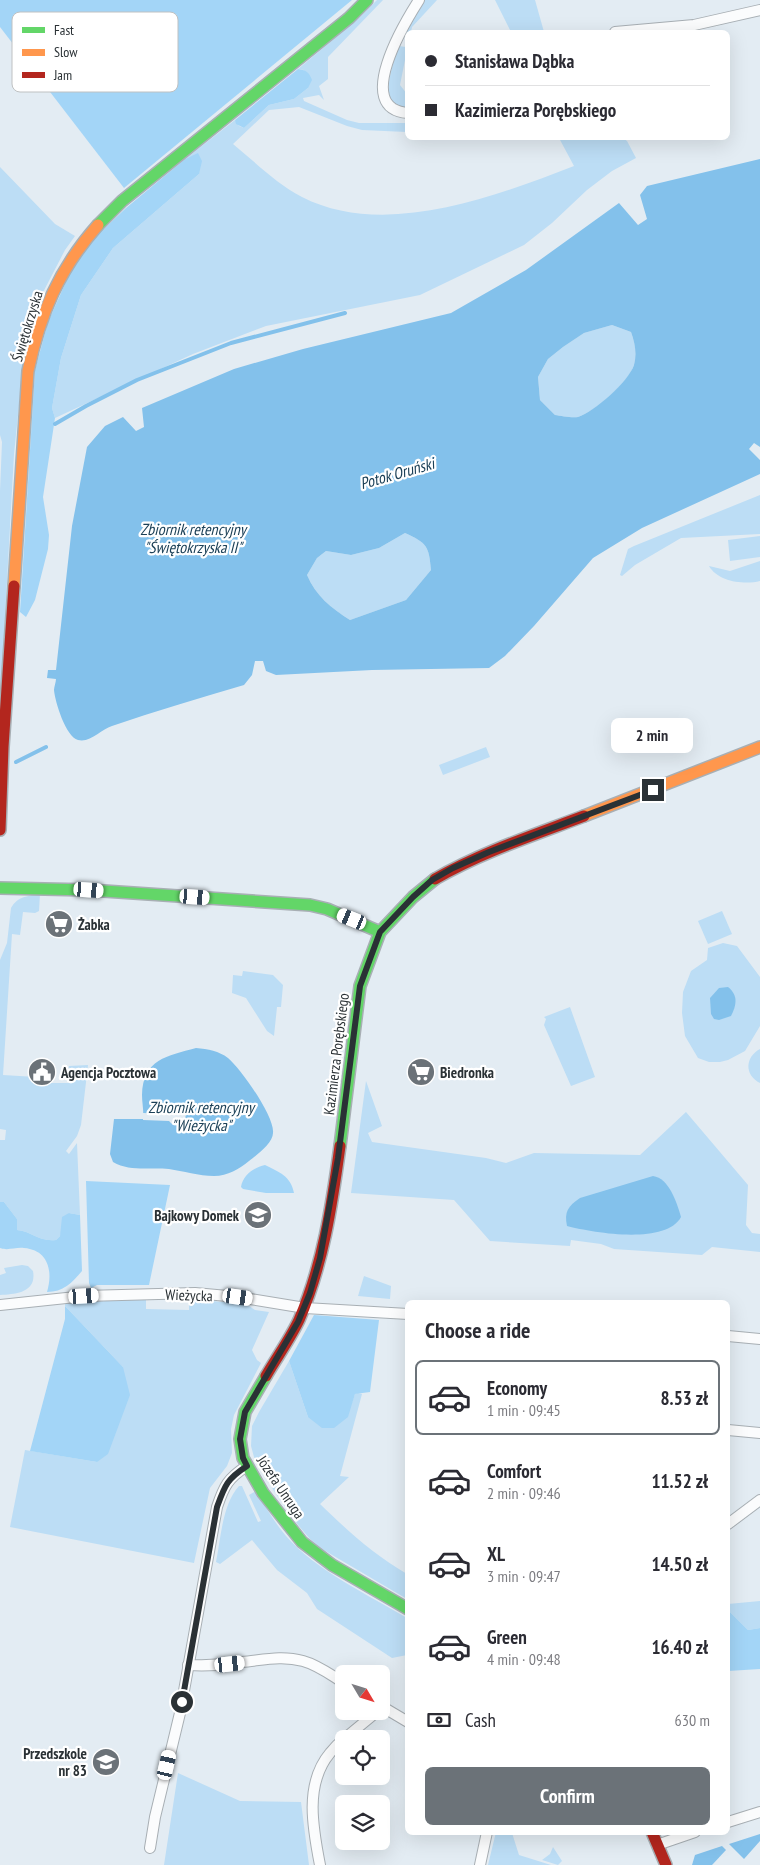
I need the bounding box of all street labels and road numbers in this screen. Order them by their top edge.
street label: Świętokrzyska [7,288,47,364]
street label: Kazimierza Porębskiego [319,992,353,1116]
street label: Wieżycka [165,1285,213,1305]
street label: Józefa Unruga [252,1451,309,1522]

